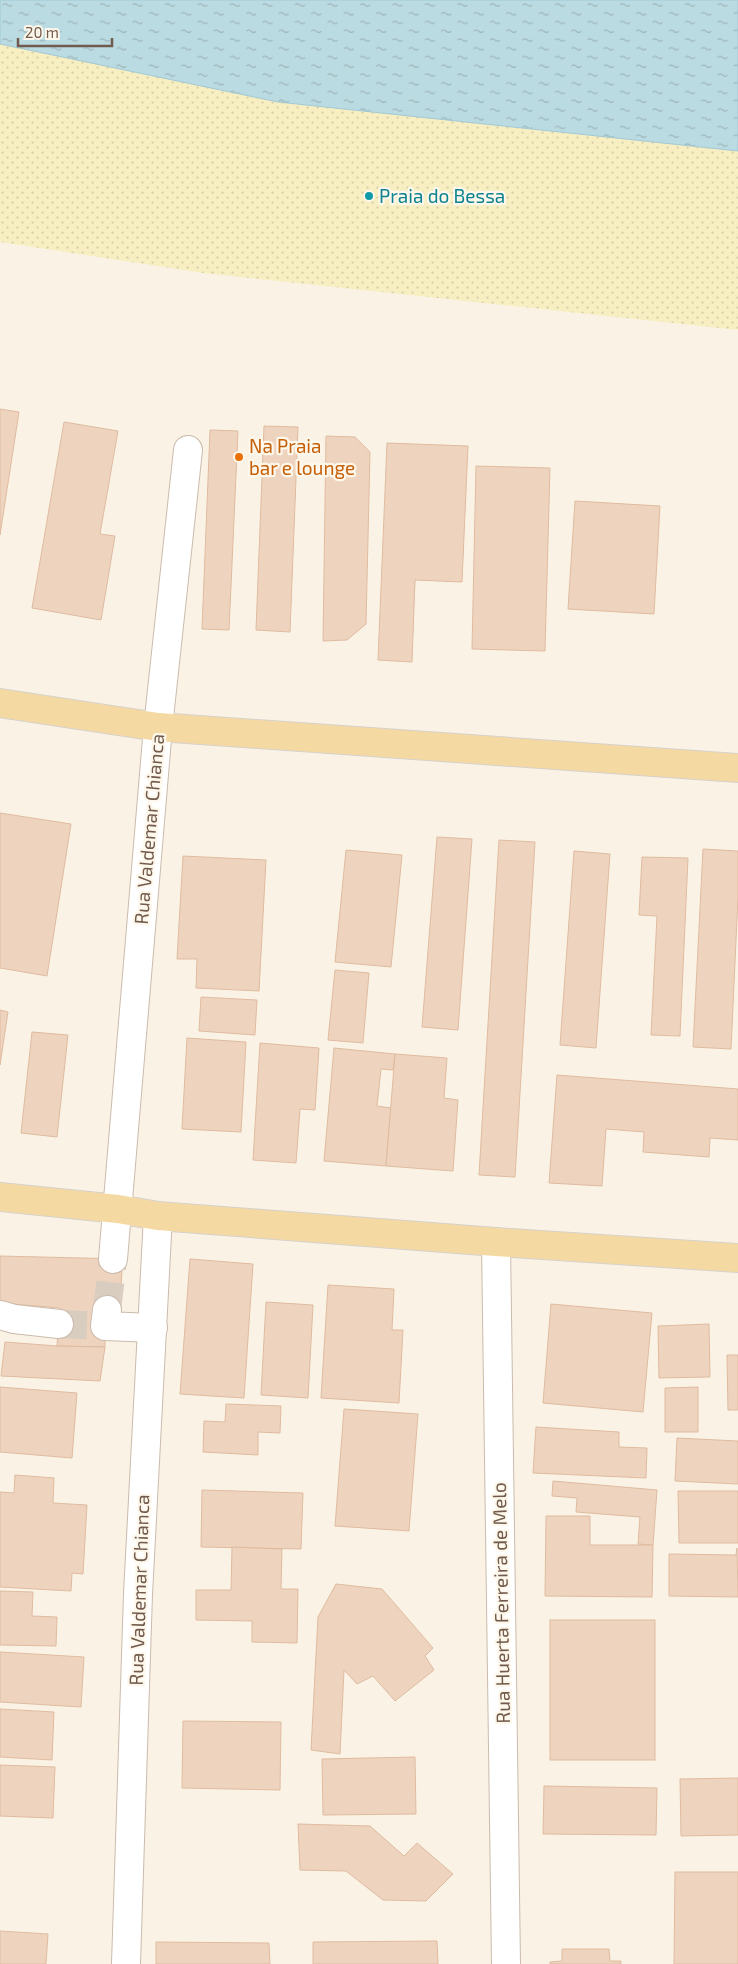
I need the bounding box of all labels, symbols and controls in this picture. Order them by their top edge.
scale bar [18,15,111,47]
text: 20 m [25,23,59,41]
place label: Praia do Bessa [379,184,505,207]
marker: Praia do Bessa [363,190,375,202]
place label: Na Praia bar e lounge [249,434,355,479]
marker: Na Praia bar e lounge [233,451,245,463]
street label: Rua Valdemar Chianca [129,733,168,925]
street label: Rua Huerta Ferreira de Melo [487,1482,514,1724]
street label: Rua Valdemar Chianca [124,1494,153,1686]

